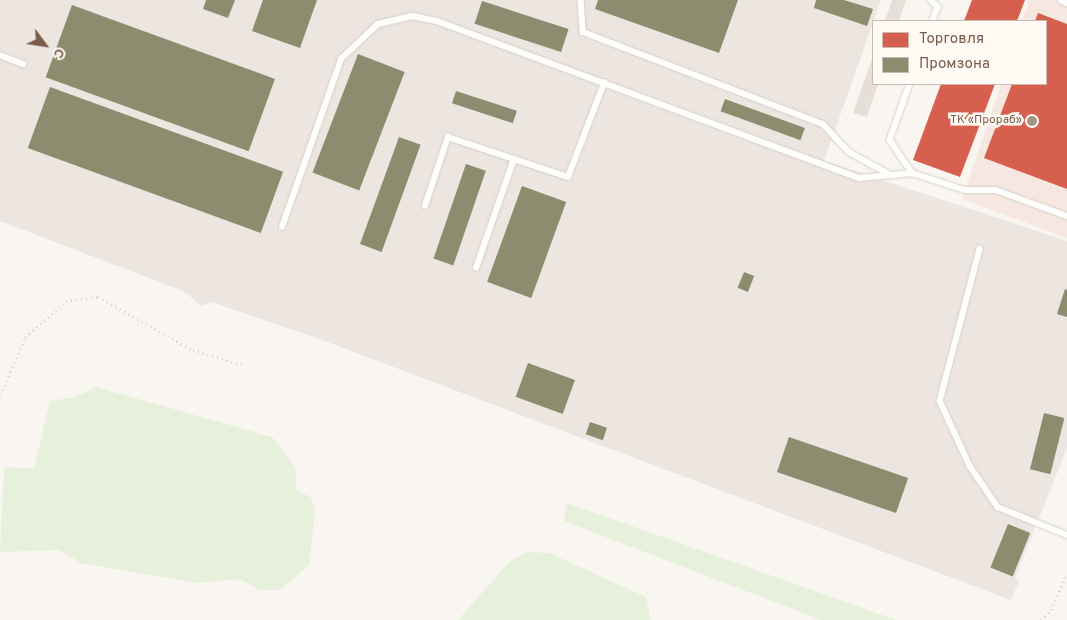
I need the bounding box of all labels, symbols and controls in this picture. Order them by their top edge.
north arrow [20,20,70,70]
legend [872,20,1047,85]
text: Торговля [919,30,984,49]
text: С [49,45,68,61]
text: Промзона [919,55,990,74]
place label: ТК «Прораб» [950,114,1022,128]
marker: ТК «Прораб» [1026,115,1038,127]

